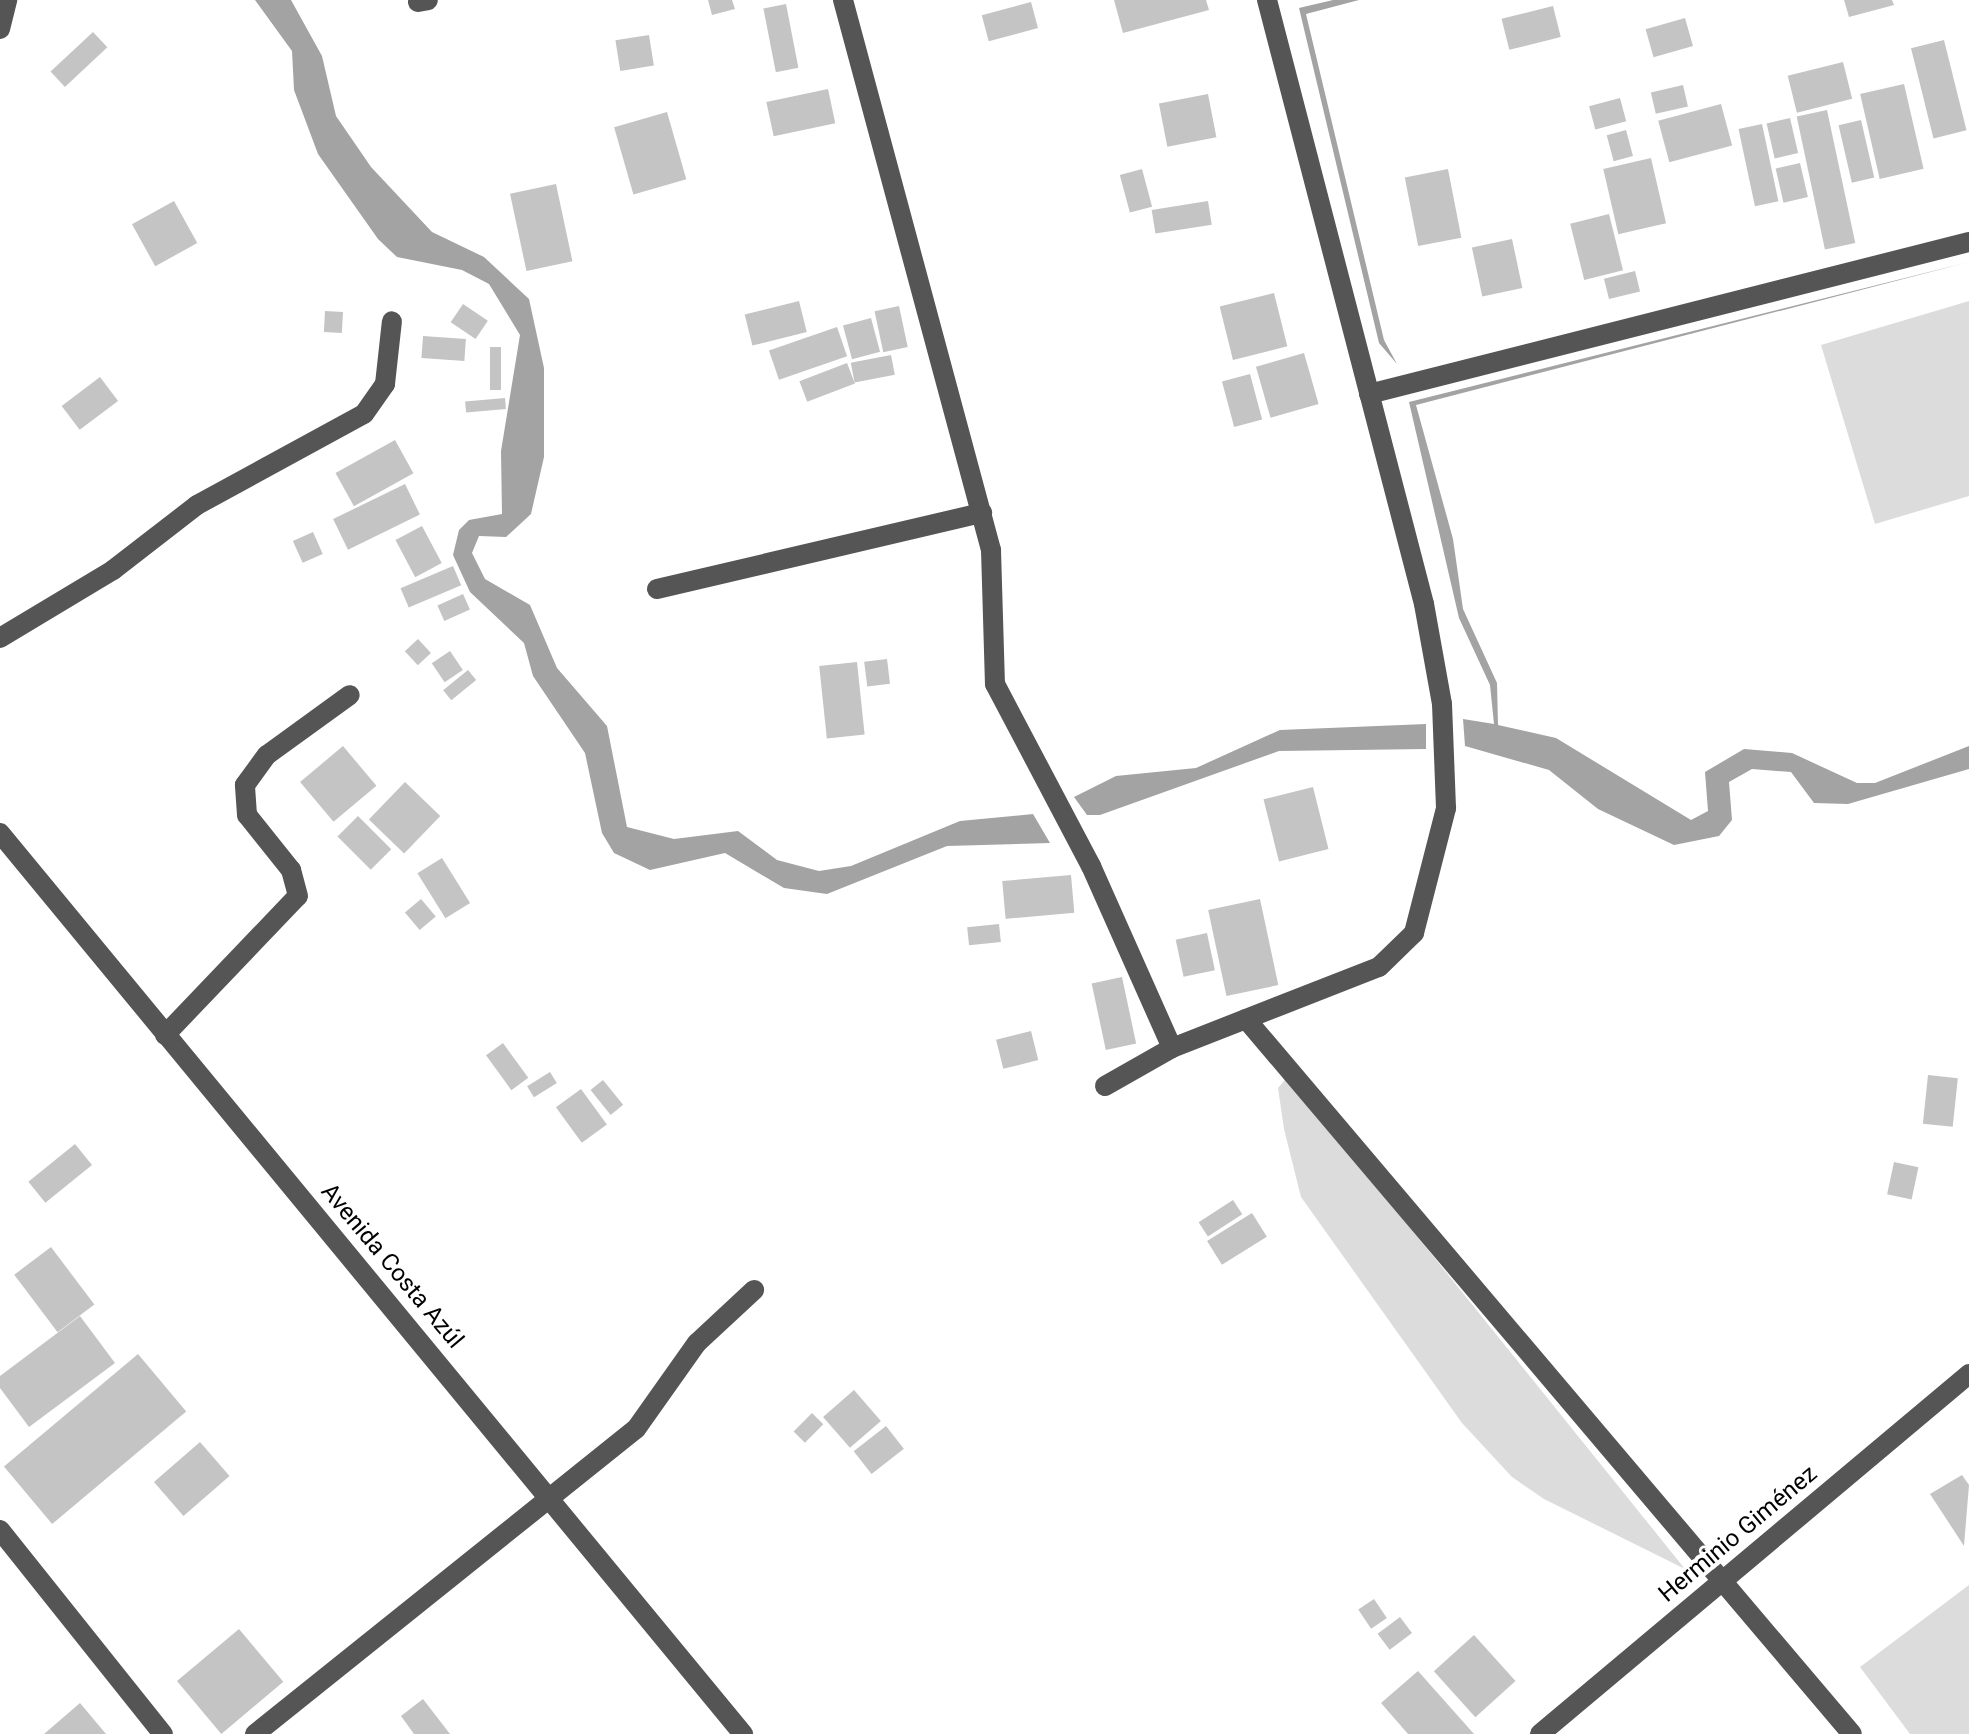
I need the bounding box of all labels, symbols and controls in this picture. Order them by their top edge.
street label: Avenida Costa Azúl [315,1178,469,1354]
street label: Herminio Giménez [1653,1460,1823,1608]

